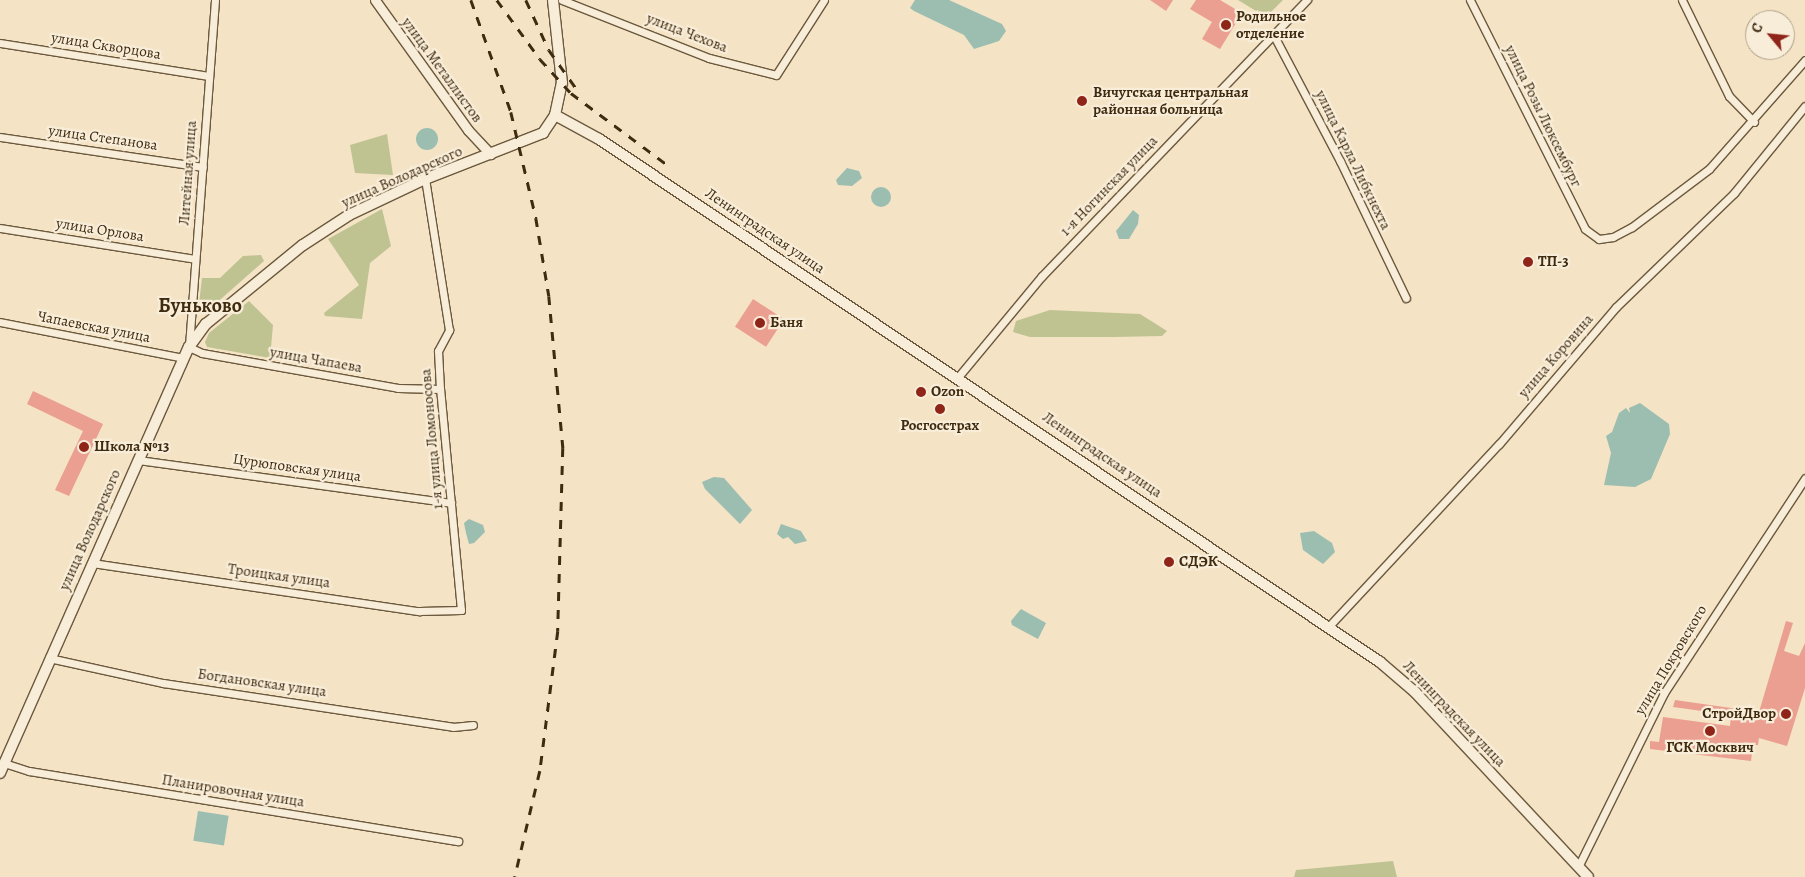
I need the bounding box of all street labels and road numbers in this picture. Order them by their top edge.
street label: улица Чехова [644,9,730,57]
street label: улица Металлистов [398,14,486,126]
street label: улица Скворцова [50,28,162,64]
street label: улица Розы Люксембург [1501,42,1585,190]
street label: улица Карла Либкнехта [1311,87,1395,233]
street label: Литейная улица [175,120,201,226]
street label: улица Степанова [47,121,159,155]
street label: 1-я Ногинская улица [1056,132,1162,240]
street label: улица Володарского [339,142,465,212]
street label: Ленинградская улица [702,184,828,278]
street label: улица Орлова [55,214,145,246]
street label: Чапаевская улица [36,307,152,347]
street label: улица Коровина [1515,310,1597,402]
street label: улица Чапаева [269,343,363,377]
street label: 1-я улица Ломоносова [417,368,447,510]
street label: Ленинградская улица [1039,408,1165,502]
street label: Цурюповская улица [232,450,362,486]
street label: улица Володарского [55,467,125,593]
street label: Троицкая улица [227,560,331,592]
street label: улица Покровского [1631,602,1711,718]
street label: Ленинградская улица [1399,657,1509,771]
street label: Богдановская улица [196,665,328,701]
street label: Планировочная улица [160,771,306,811]

